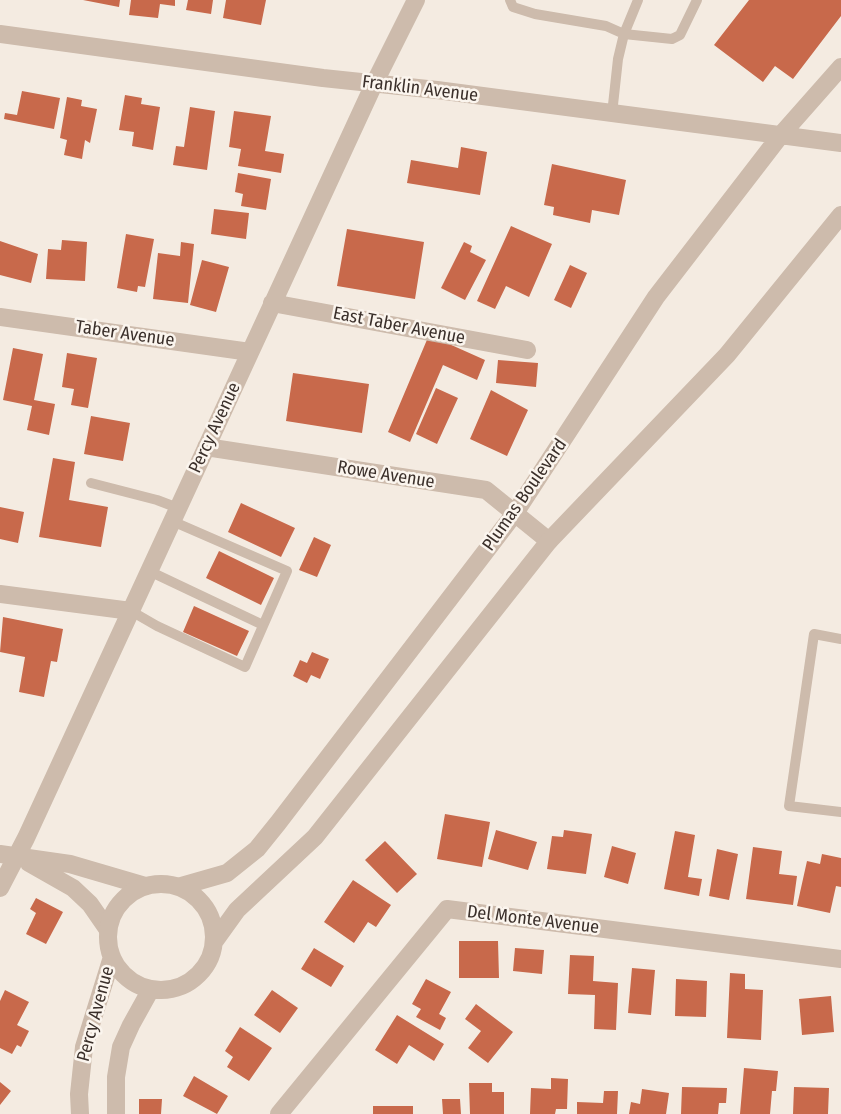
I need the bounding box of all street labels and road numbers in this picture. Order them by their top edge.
street label: Franklin Avenue [361,71,479,107]
street label: East Taber Avenue [331,303,467,349]
street label: Taber Avenue [74,316,176,352]
street label: Percy Avenue [185,379,245,477]
street label: Plumas Boulevard [478,435,572,555]
street label: Rowe Avenue [336,457,436,493]
street label: Del Monte Avenue [466,901,600,939]
street label: Percy Avenue [73,964,119,1064]

